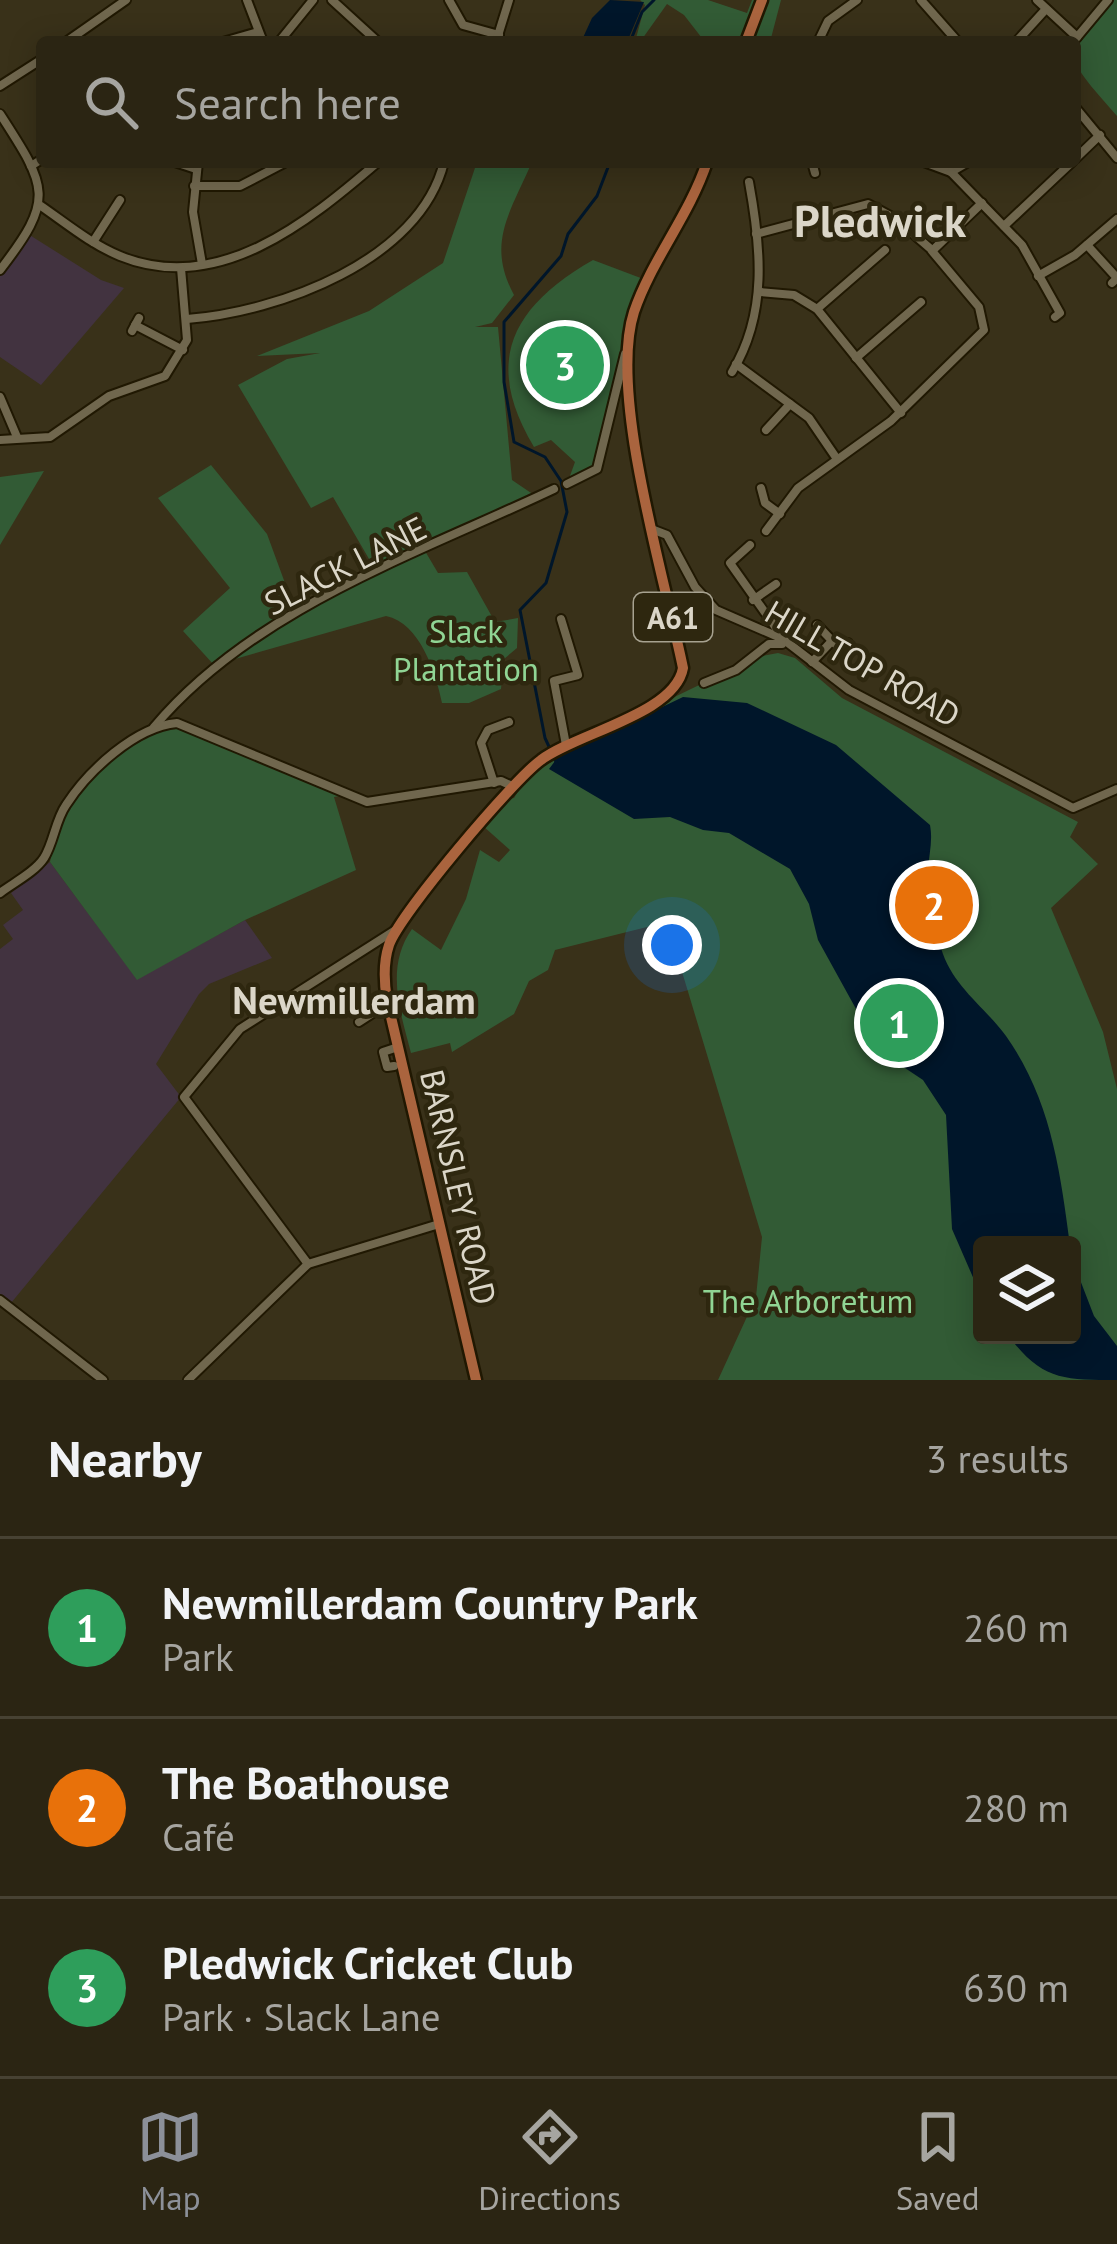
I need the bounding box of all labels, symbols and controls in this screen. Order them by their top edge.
search box [36,36,1081,168]
icon: search [78,69,144,135]
text: Search here [174,73,401,131]
district label: Pledwick [794,191,967,249]
pin: 3 [526,320,604,410]
street label: SLACK LANE [257,506,433,624]
street label: HILL TOP ROAD [758,590,968,736]
road number: A61 [634,593,712,641]
park label: Slack Plantation [393,609,539,690]
pin: 2 [895,860,973,950]
your location [642,915,702,975]
district label: Newmillerdam [232,974,476,1025]
pin: 1 [860,978,938,1068]
street label: BARNSLEY ROAD [411,1065,507,1309]
map controls [973,1236,1081,1344]
button: layers [973,1236,1081,1344]
park label: The Arboretum [703,1279,913,1322]
text: Nearby [48,1425,202,1491]
text: 3 results [926,1433,1069,1484]
text: Newmillerdam Country Park [162,1573,698,1631]
text: 1 [76,1602,98,1653]
text: 260 m [963,1602,1069,1653]
text: Park [162,1631,234,1682]
text: The Boathouse [162,1753,450,1811]
text: 2 [76,1782,98,1833]
text: 280 m [963,1782,1069,1833]
text: Café [162,1811,235,1862]
text: Pledwick Cricket Club [162,1933,573,1991]
text: 3 [76,1962,98,2013]
text: 630 m [963,1962,1069,2013]
text: Park · Slack Lane [162,1991,441,2042]
tab: Map [137,2104,203,2219]
tab: Directions [478,2104,621,2219]
tab: Saved [896,2104,980,2219]

